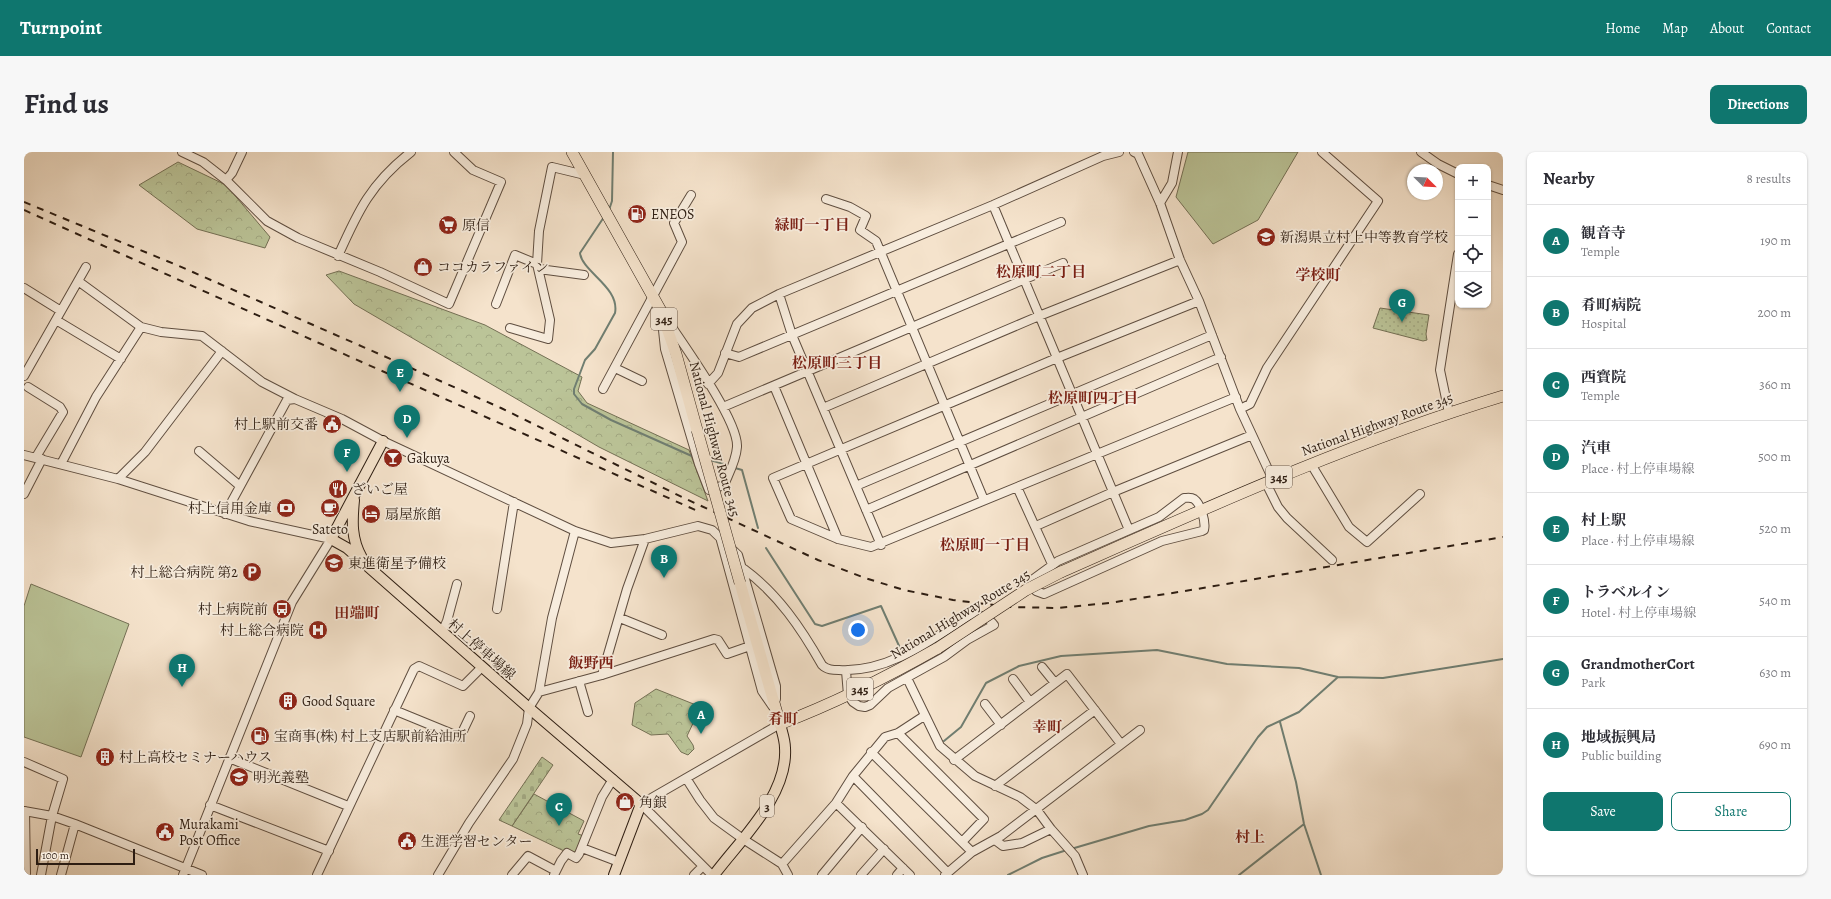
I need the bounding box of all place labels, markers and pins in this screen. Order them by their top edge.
fuel station icon: ENEOS [626,203,648,225]
place label: ENEOS [651,205,694,224]
supermarket icon: 原信 [437,214,459,236]
place label: 原信 [462,216,490,235]
school or university icon: 新潟県立村上中等教育学校 [1255,226,1277,248]
place label: 新潟県立村上中等教育学校 [1280,228,1448,247]
shop icon: ココカラファイン [412,256,434,278]
place label: ココカラファイン [437,258,549,277]
pin: G [1389,289,1415,322]
pin: E [387,359,413,392]
pin: D [394,405,420,438]
public building icon: 村上駅前交番 [321,413,343,435]
place label: 村上駅前交番 [234,415,318,434]
pin: F [334,439,360,472]
bar icon: Gakuya [382,447,404,469]
place label: Gakuya [407,449,450,468]
restaurant icon: ざいご屋 [327,478,349,500]
place label: ざいご屋 [352,480,408,499]
bank icon: 村上信用金庫 [275,497,297,519]
cafe icon: Sateto [319,497,341,519]
place label: 村上信用金庫 [188,499,272,518]
hotel icon: 扇屋旅館 [360,503,382,525]
place label: 扇屋旅館 [385,505,441,524]
place label: Sateto [312,520,348,539]
pin: B [651,545,677,578]
school or university icon: 東進衛星予備校 [323,552,345,574]
place label: 東進衛星予備校 [348,554,446,573]
parking icon: 村上総合病院 第2 [241,561,263,583]
place label: 村上総合病院 第2 [131,563,238,582]
bus stop icon: 村上病院前 [271,598,293,620]
place label: 村上病院前 [198,600,268,619]
hospital icon: 村上総合病院 [307,619,329,641]
place label: 村上総合病院 [220,621,304,640]
pin: H [169,654,195,687]
building icon: Good Square [277,690,299,712]
place label: Good Square [302,692,375,711]
pin: A [688,701,714,734]
fuel station icon: 宝商事(株) 村上支店駅前給油所 [249,725,271,747]
place label: 宝商事(株) 村上支店駅前給油所 [274,727,466,746]
building icon: 村上高校セミナーハウス [94,746,116,768]
place label: 村上高校セミナーハウス [119,748,272,767]
school or university icon: 明光義塾 [228,766,250,788]
place label: 明光義塾 [253,768,309,787]
shop icon: 角銀 [614,791,636,813]
pin: C [546,793,572,826]
place label: 角銀 [639,793,667,812]
place label: Murakami Post Office [179,815,240,850]
public building icon: Murakami Post Office [154,821,176,843]
public building icon: 生涯学習センター [396,830,418,852]
place label: 生涯学習センター [421,832,532,851]

